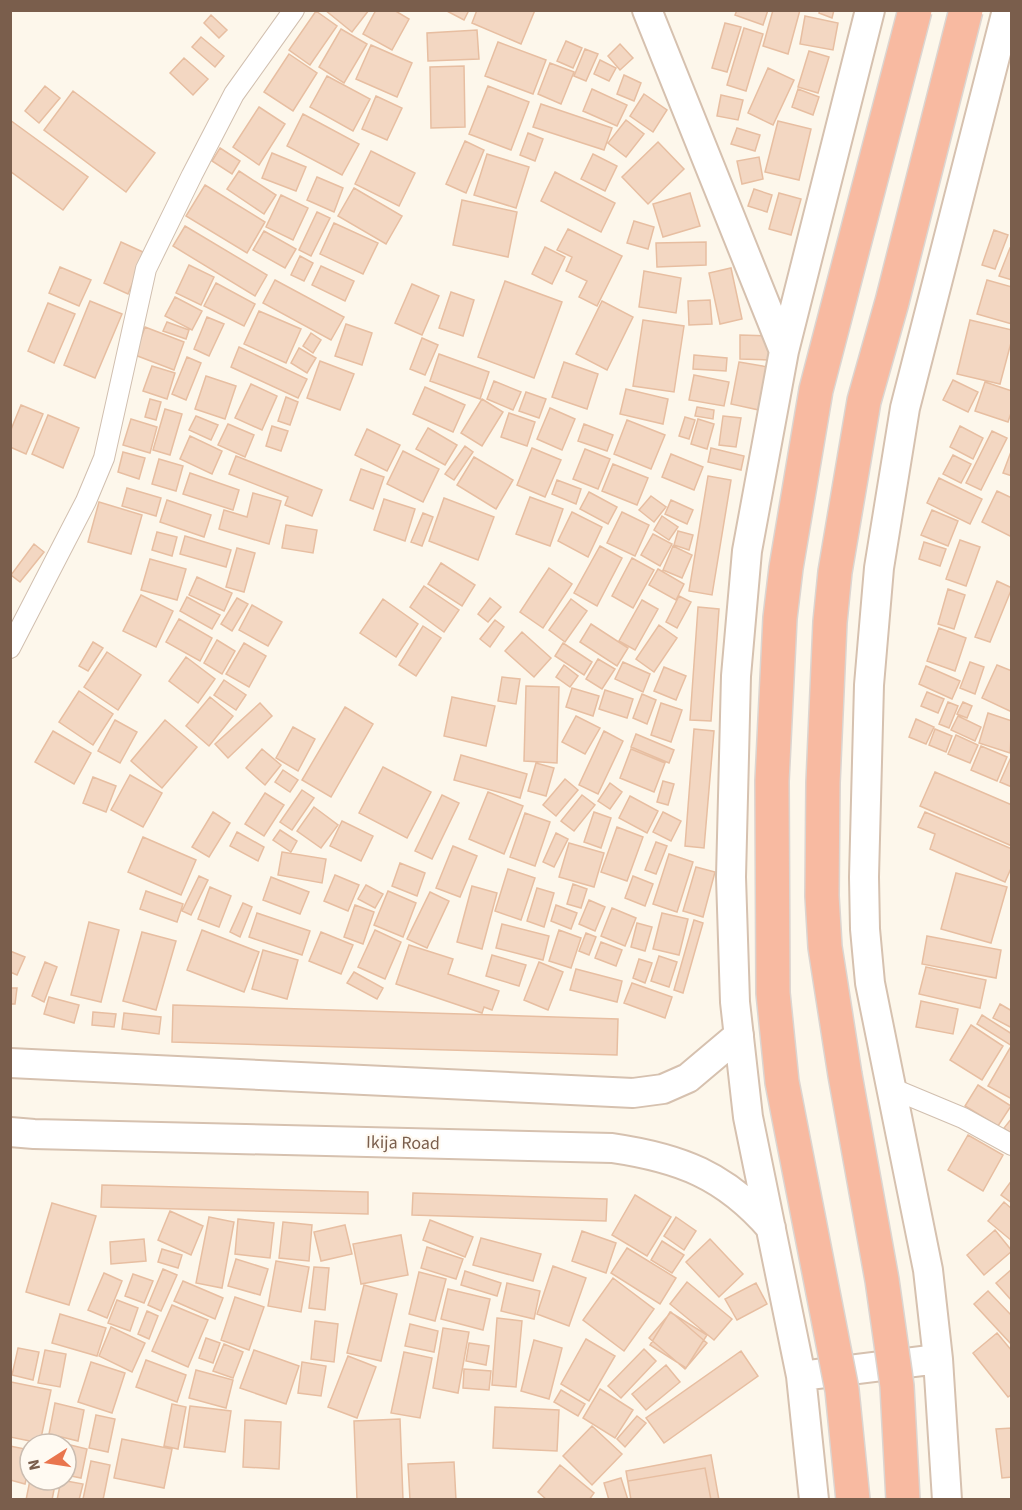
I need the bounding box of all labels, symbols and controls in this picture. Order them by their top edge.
street label: Ikija Road [366,1130,440,1156]
north arrow [18,1432,78,1492]
text: N [22,1457,46,1472]

